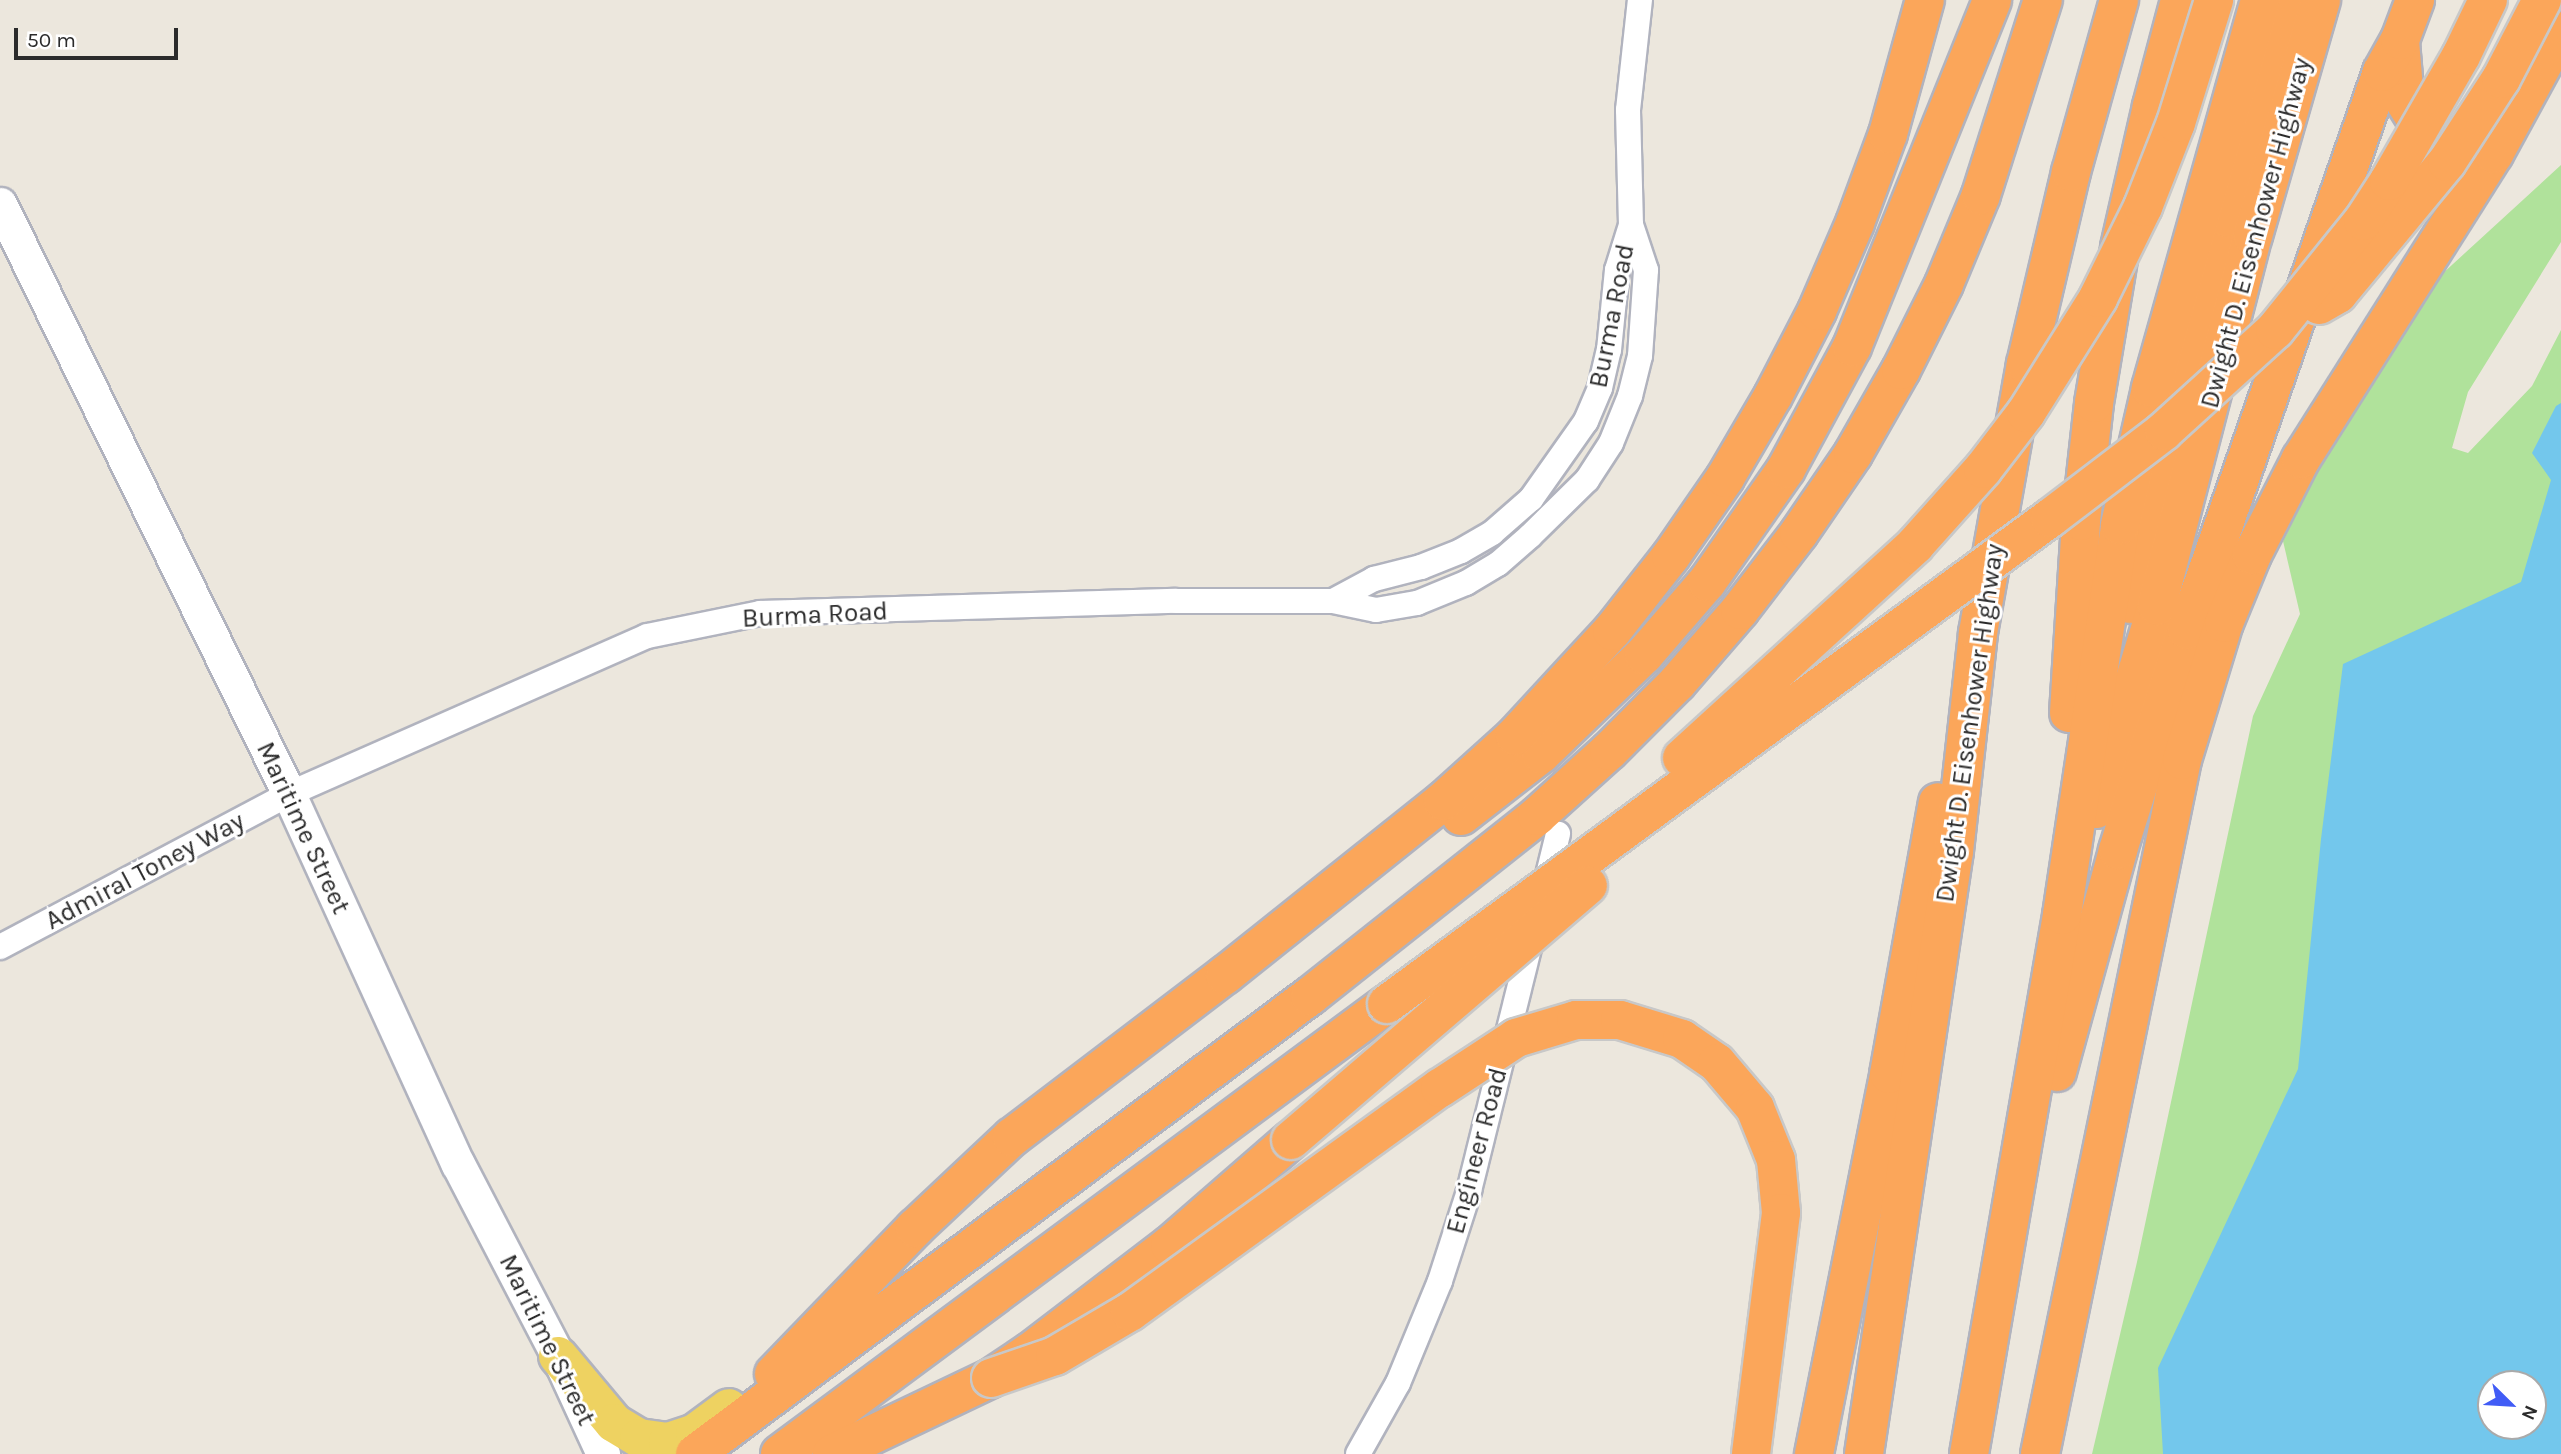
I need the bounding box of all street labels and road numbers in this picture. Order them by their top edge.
street label: Dwight D. Eisenhower Highway [2194,54,2318,412]
street label: Burma Road [1583,241,1641,391]
street label: Dwight D. Eisenhower Highway [1929,542,2011,904]
street label: Burma Road [741,596,889,634]
street label: Maritime Street [250,737,356,919]
street label: Admiral Toney Way [40,805,250,937]
street label: Engineer Road [1440,1065,1514,1237]
street label: Maritime Street [492,1249,602,1431]

